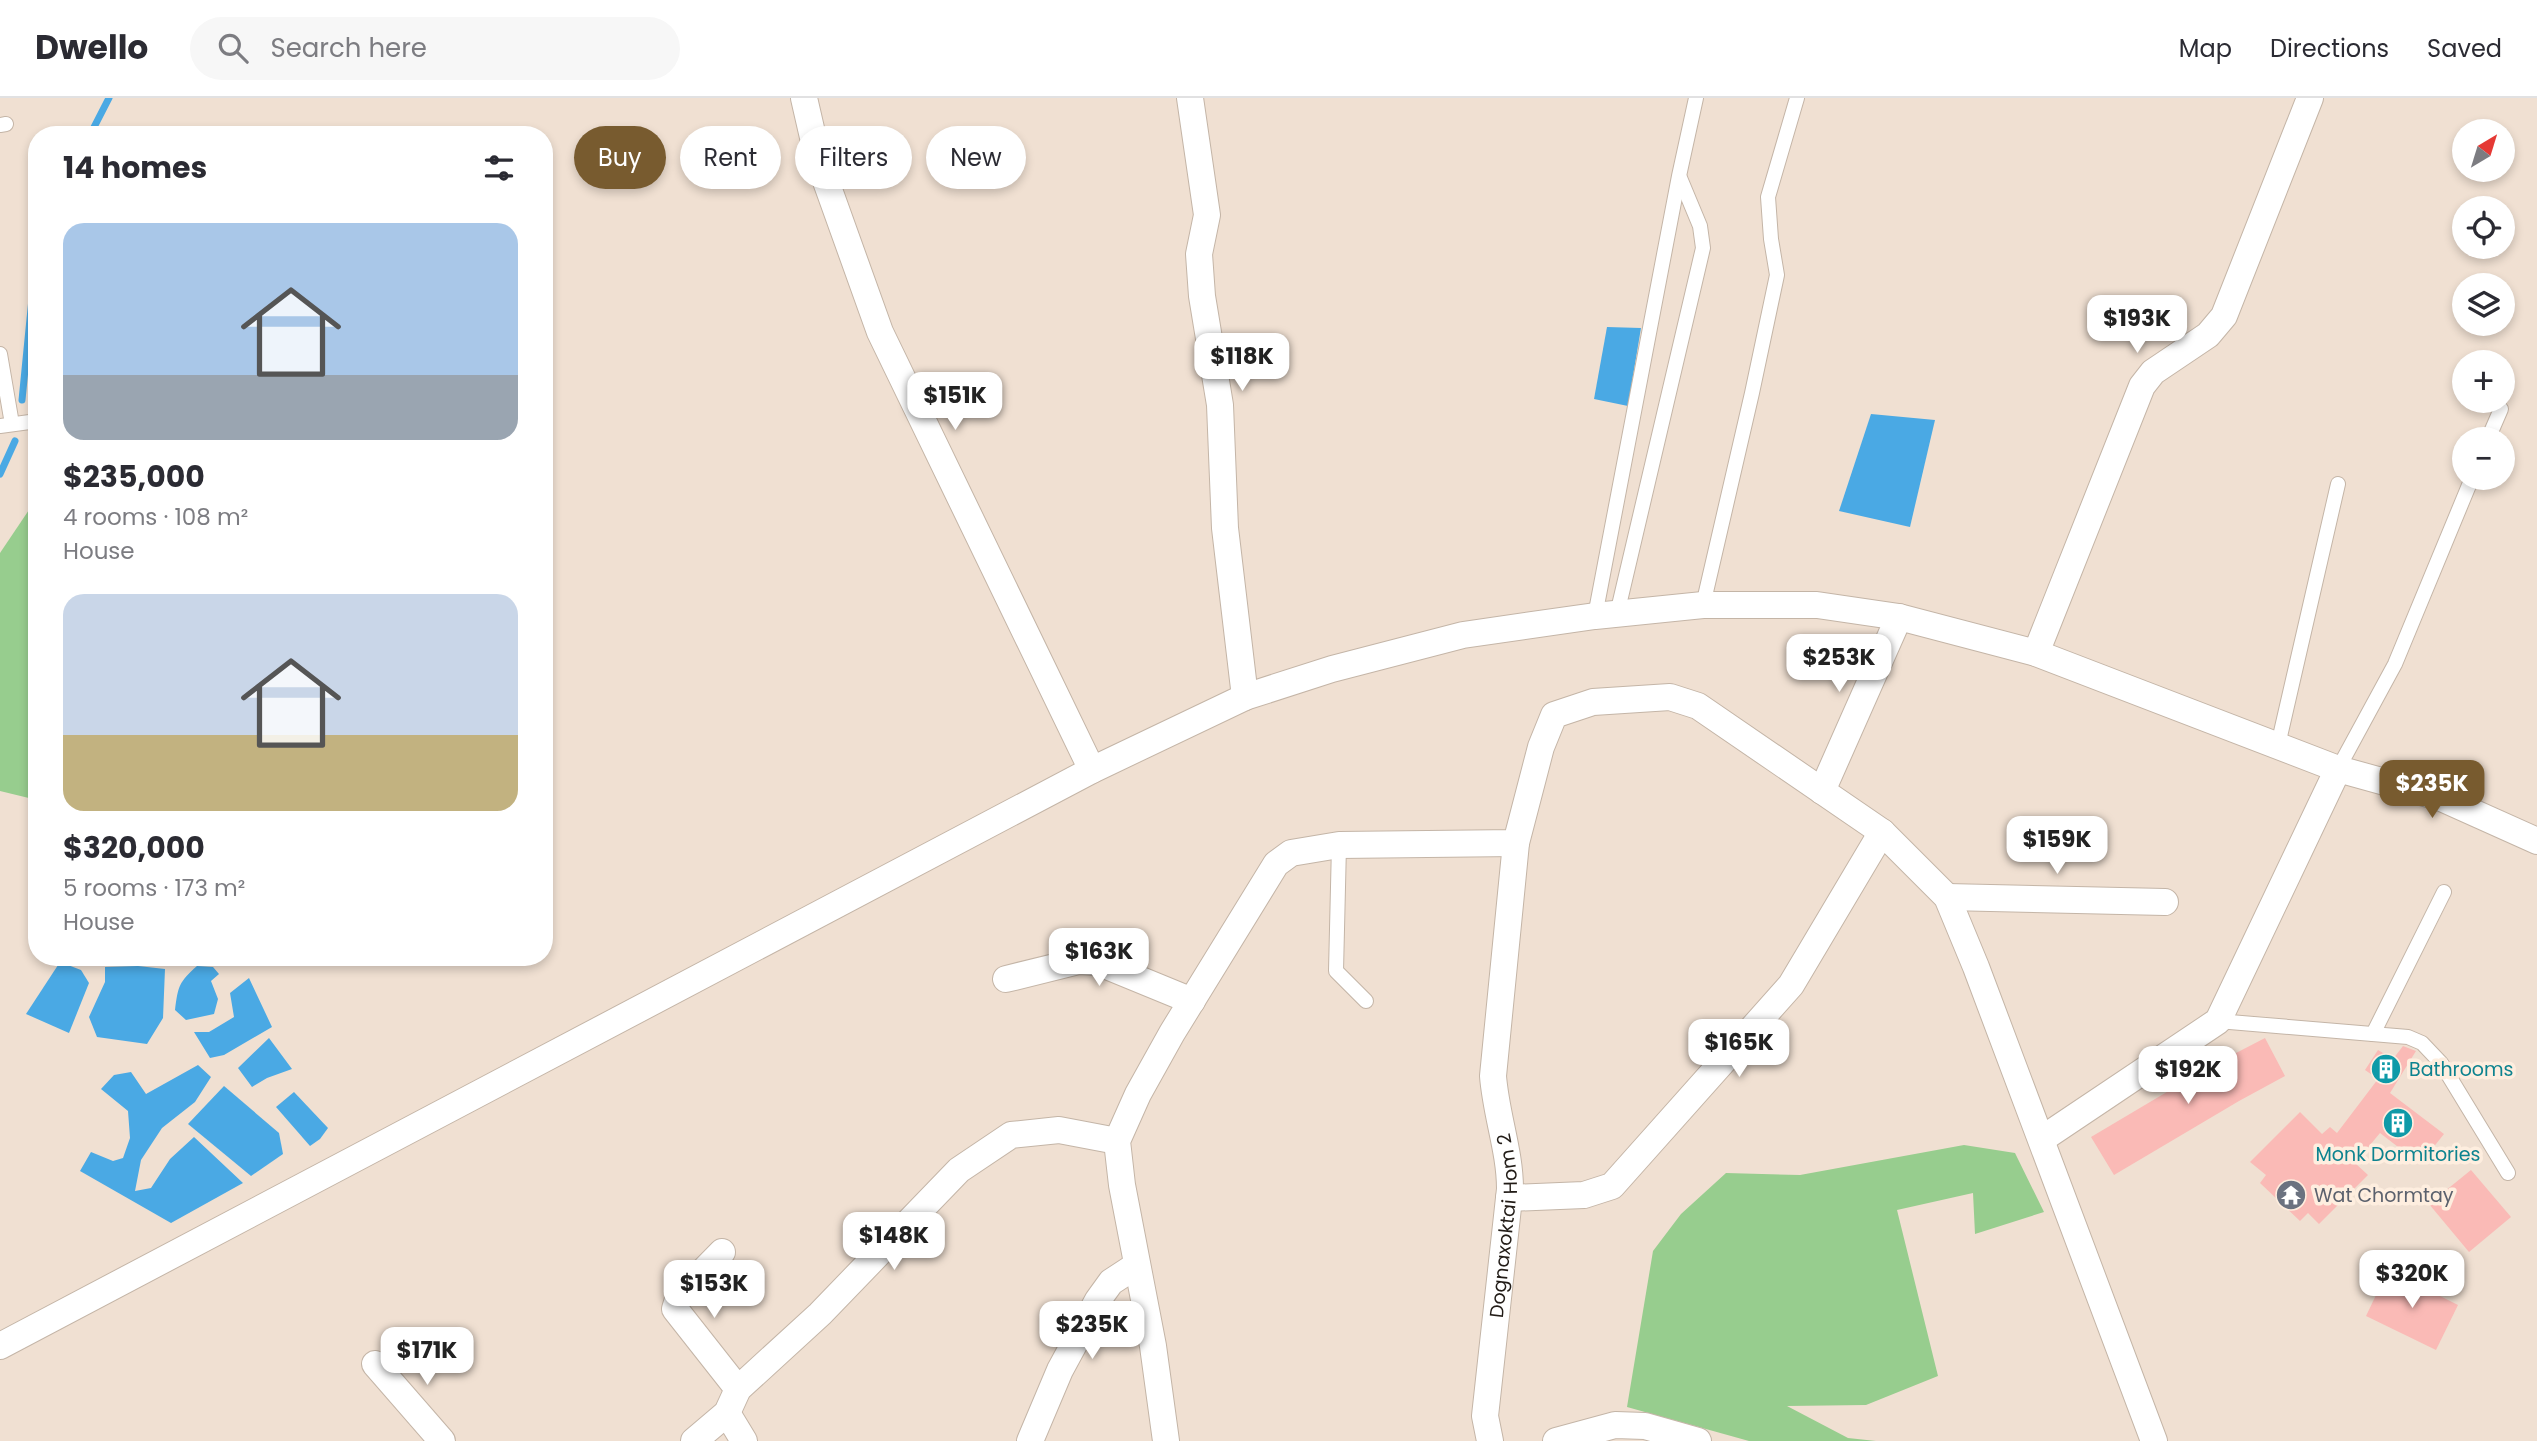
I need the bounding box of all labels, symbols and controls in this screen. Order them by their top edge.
search box [190,17,680,80]
text: Dwello [35,24,148,71]
icon: search [214,29,252,67]
text: Search here [270,30,427,66]
text: Map [2179,32,2232,65]
text: Directions [2270,32,2389,65]
text: Saved [2427,32,2502,65]
north arrow [2452,119,2515,182]
map controls [2452,119,2515,490]
chip: Buy [574,126,666,189]
chip: Rent [680,126,781,189]
chip: Filters [795,126,912,189]
chip: New [926,126,1026,189]
text: 14 homes [63,146,207,189]
icon: filters [480,149,518,187]
button: locate [2452,196,2515,259]
icon: home [228,269,354,395]
button: layers [2452,273,2515,336]
pin: $193K [2088,296,2186,355]
text: $193K [2103,302,2171,334]
pin: $118K [1193,334,1291,393]
text: $118K [1210,340,1274,372]
button: + [2452,350,2515,413]
pin: $151K [906,372,1004,432]
text: $151K [923,379,987,411]
button: − [2452,427,2515,490]
text: $235,000 [63,455,205,498]
text: 4 rooms · 108 m² [63,501,248,533]
text: House [63,535,135,567]
pin: $253K [1790,634,1888,694]
icon: home [228,640,354,766]
text: $253K [1802,641,1876,673]
pin: $235K [2383,760,2481,820]
text: $235K [2395,767,2469,799]
pin: $159K [2008,816,2106,876]
text: $159K [2023,823,2091,855]
text: $320,000 [63,826,205,869]
text: 5 rooms · 173 m² [63,872,245,904]
text: House [63,906,135,938]
pin: $163K [1050,928,1148,988]
text: $163K [1065,935,1133,967]
pin: $165K [1690,1020,1788,1079]
text: $165K [1704,1026,1774,1058]
pin: $192K [2139,1046,2237,1106]
building icon: Bathrooms [2369,1052,2403,1086]
text: $192K [2154,1053,2222,1085]
place label: Bathrooms [2409,1056,2513,1083]
building icon: Monk Dormitories [2381,1106,2415,1140]
street label: Dognaxoktai Hom 2 [1483,1131,1524,1319]
place label: Monk Dormitories [2316,1141,2481,1168]
temple icon: Wat Chormtay [2274,1178,2308,1212]
place label: Wat Chormtay [2314,1182,2454,1209]
pin: $148K [845,1212,943,1272]
text: $148K [859,1219,929,1251]
pin: $320K [2363,1250,2461,1310]
text: $320K [2375,1257,2449,1289]
pin: $153K [665,1260,763,1320]
text: $153K [680,1267,748,1299]
pin: $235K [1043,1302,1141,1361]
text: $235K [1055,1308,1129,1340]
pin: $171K [378,1328,476,1387]
text: $171K [397,1334,457,1366]

